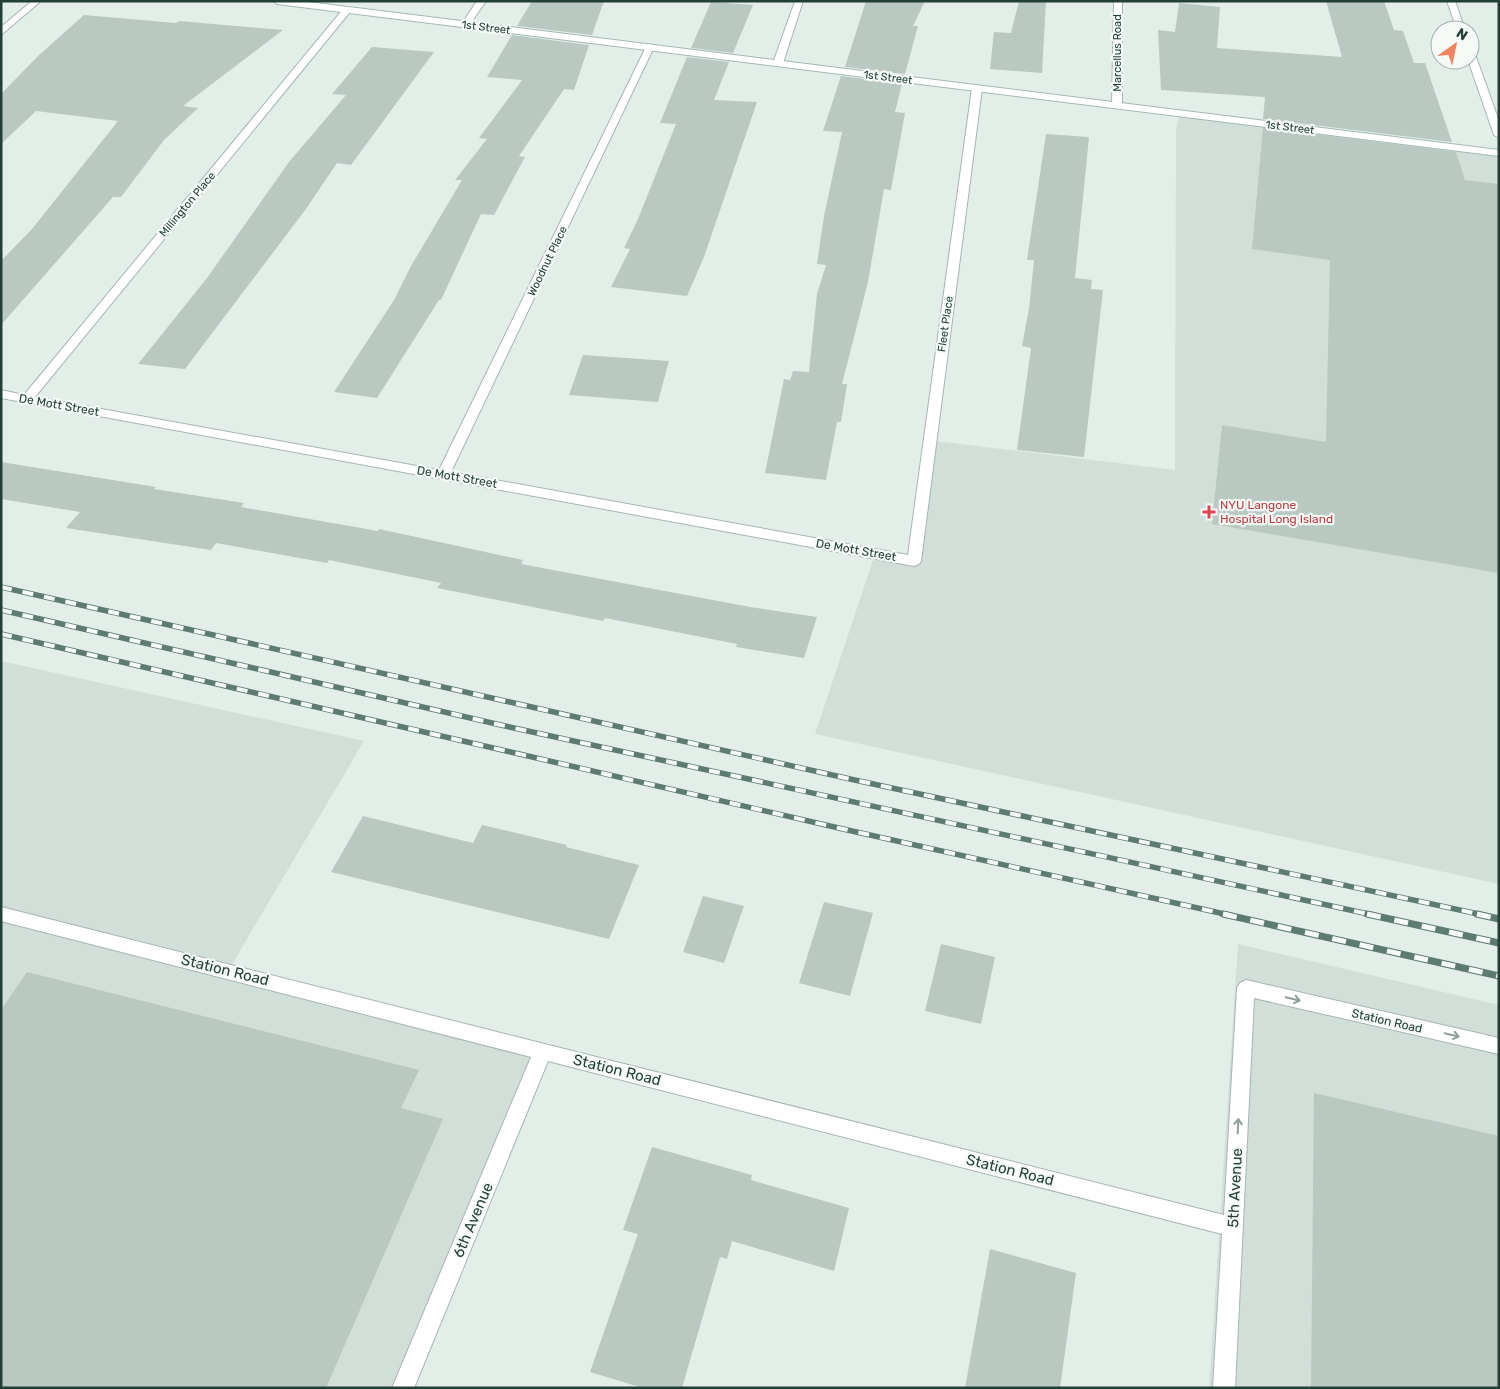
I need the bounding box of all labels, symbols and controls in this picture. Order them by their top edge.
street label: Marcellus Road [1111,14,1124,92]
street label: 1st Street [461,18,512,37]
north arrow [1430,20,1480,70]
text: N [1453,25,1471,44]
street label: 1st Street [863,68,914,87]
street label: 1st Street [1265,118,1316,137]
street label: Millington Place [156,169,218,239]
street label: Woodnut Place [525,224,570,298]
street label: Fleet Place [935,295,956,353]
street label: De Mott Street [18,391,101,419]
street label: De Mott Street [416,463,499,491]
place label: NYU Langone Hospital Long Island [1220,498,1333,526]
marker: NYU Langone Hospital Long Island [1202,505,1216,519]
street label: De Mott Street [815,536,898,564]
street label: Station Road [179,950,271,990]
one-way arrow [1285,995,1301,1004]
street label: Station Road [1350,1006,1424,1036]
one-way arrow [1443,1031,1459,1041]
street label: Station Road [571,1050,663,1090]
one-way arrow [1234,1119,1243,1135]
street label: 5th Avenue [1224,1148,1246,1228]
street label: Station Road [964,1150,1056,1190]
street label: 6th Avenue [449,1180,497,1260]

